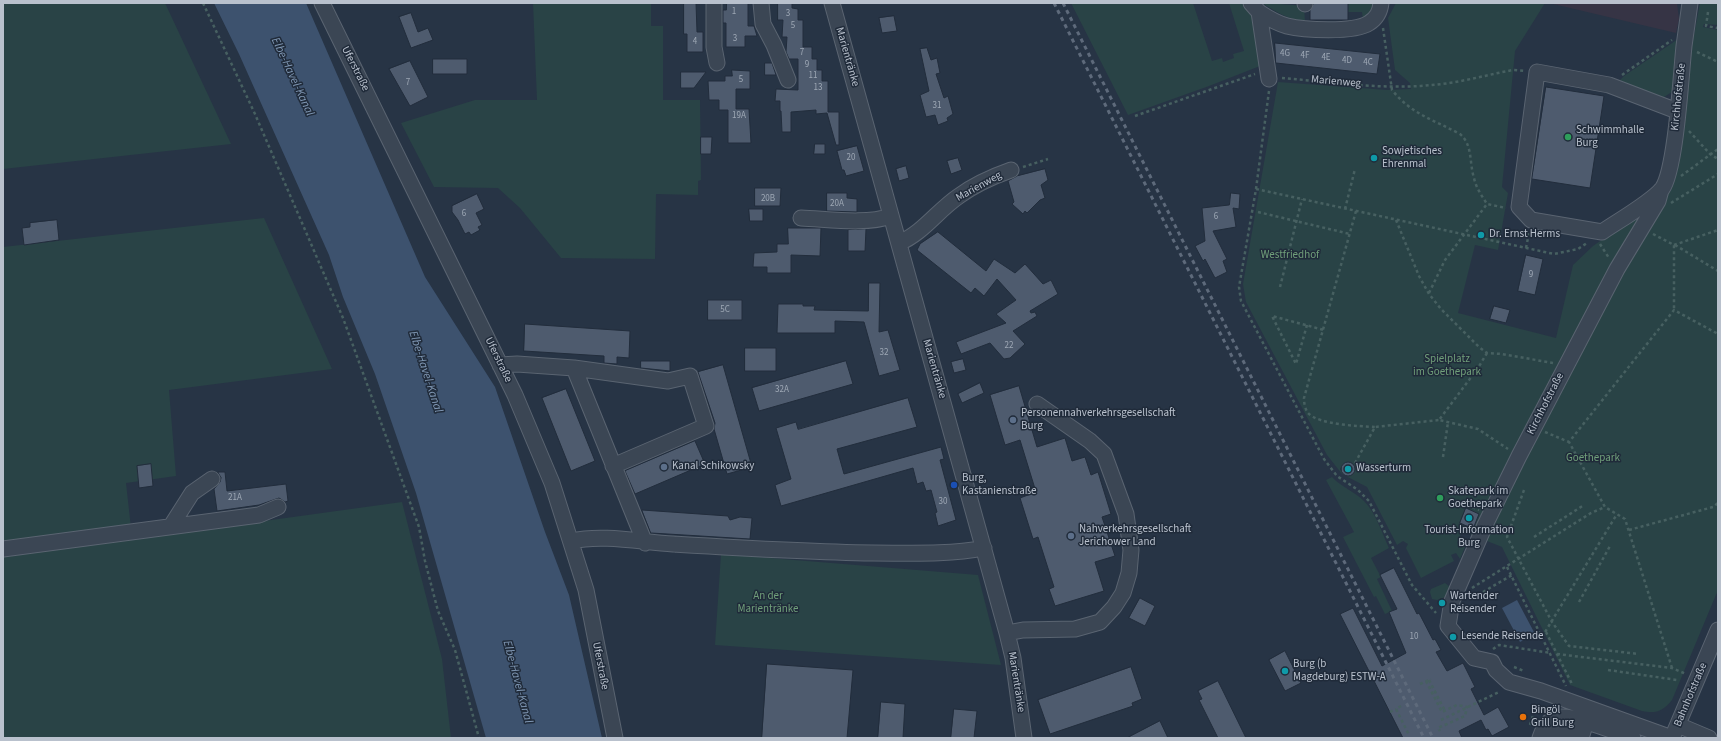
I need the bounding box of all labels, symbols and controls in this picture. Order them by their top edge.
house number: 1 [732,7,736,17]
house number: 3 [786,9,790,19]
house number: 5 [791,21,795,31]
street label: Marientränke [832,26,862,88]
house number: 3 [733,34,737,44]
water label: Elbe-Havel-Kanal [267,35,317,119]
house number: 4 [693,37,697,47]
street label: Uferstraße [338,44,372,94]
house number: 7 [800,48,804,58]
house number: 4G [1280,49,1290,59]
house number: 4F [1301,51,1309,61]
house number: 4E [1321,53,1331,63]
house number: 4D [1342,56,1352,66]
house number: 4C [1363,58,1373,68]
house number: 9 [805,60,809,70]
street label: Kirchhofstraße [1669,63,1689,131]
house number: 11 [809,71,817,81]
street label: Marienweg [1310,73,1362,91]
house number: 5 [739,75,743,85]
house number: 7 [406,78,410,88]
house number: 13 [814,83,822,93]
house number: 31 [933,101,941,111]
house number: 19A [732,111,746,121]
place label: Schwimmhalle Burg [1576,124,1644,150]
marker: Schwimmhalle Burg [1563,132,1573,142]
place label: Sowjetisches Ehrenmal [1382,145,1442,171]
house number: 20 [847,153,855,163]
marker: Sowjetisches Ehrenmal [1369,153,1379,163]
street label: Marienweg [954,169,1004,205]
house number: 20B [761,194,775,204]
house number: 20A [830,199,844,209]
house number: 6 [462,209,466,219]
house number: 6 [1214,212,1218,222]
place label: Dr. Ernst Herms [1489,228,1560,242]
marker: Dr. Ernst Herms [1476,230,1486,240]
park label: Westfriedhof [1261,249,1319,263]
house number: 9 [1529,270,1533,280]
house number: 5C [720,305,730,315]
water label: Elbe-Havel-Kanal [405,329,445,415]
street label: Uferstraße [481,335,515,385]
street label: Marientränke [919,338,949,400]
house number: 22 [1005,341,1013,351]
house number: 32 [880,348,888,358]
park label: Spielplatz im Goethepark [1413,353,1481,379]
street label: Kirchhofstraße [1525,371,1567,437]
house number: 32A [775,385,789,395]
place label: Personennahverkehrsgesellschaft Burg [1021,407,1175,433]
marker: Personennahverkehrsgesellschaft Burg [1008,415,1018,425]
park label: Goethepark [1566,452,1620,466]
place label: Kanal Schikowsky [672,460,754,474]
marker: Kanal Schikowsky [659,462,669,472]
place label: Wasserturm [1356,462,1411,476]
marker: Wasserturm [1343,464,1353,474]
place label: Burg, Kastanienstraße [962,472,1037,498]
marker: Burg, Kastanienstraße [949,480,959,490]
place label: Skatepark im Goethepark [1448,485,1508,511]
house number: 21A [228,493,242,503]
marker: Skatepark im Goethepark [1435,493,1445,503]
house number: 30 [939,497,947,507]
marker: Tourist-Information Burg [1464,513,1474,523]
place label: Nahverkehrsgesellschaft Jerichower Land [1079,523,1191,549]
place label: Tourist-Information Burg [1424,524,1514,550]
marker: Nahverkehrsgesellschaft Jerichower Land [1066,531,1076,541]
park label: An der Marientränke [737,590,799,616]
place label: Wartender Reisender [1450,590,1498,616]
marker: Wartender Reisender [1437,598,1447,608]
place label: Lesende Reisende [1461,630,1543,644]
house number: 10 [1410,632,1418,642]
marker: Lesende Reisende [1448,632,1458,642]
water label: Elbe-Havel-Kanal [499,639,535,725]
street label: Uferstraße [589,641,611,691]
street label: Marientränke [1005,651,1027,713]
place label: Burg (b Magdeburg) ESTW-A [1293,658,1386,684]
street label: Bahnhofstraße [1672,661,1710,729]
marker: Burg (b Magdeburg) ESTW-A [1280,666,1290,676]
place label: Bingöl Grill Burg [1531,704,1574,730]
marker: Bingöl Grill Burg [1518,712,1528,722]

